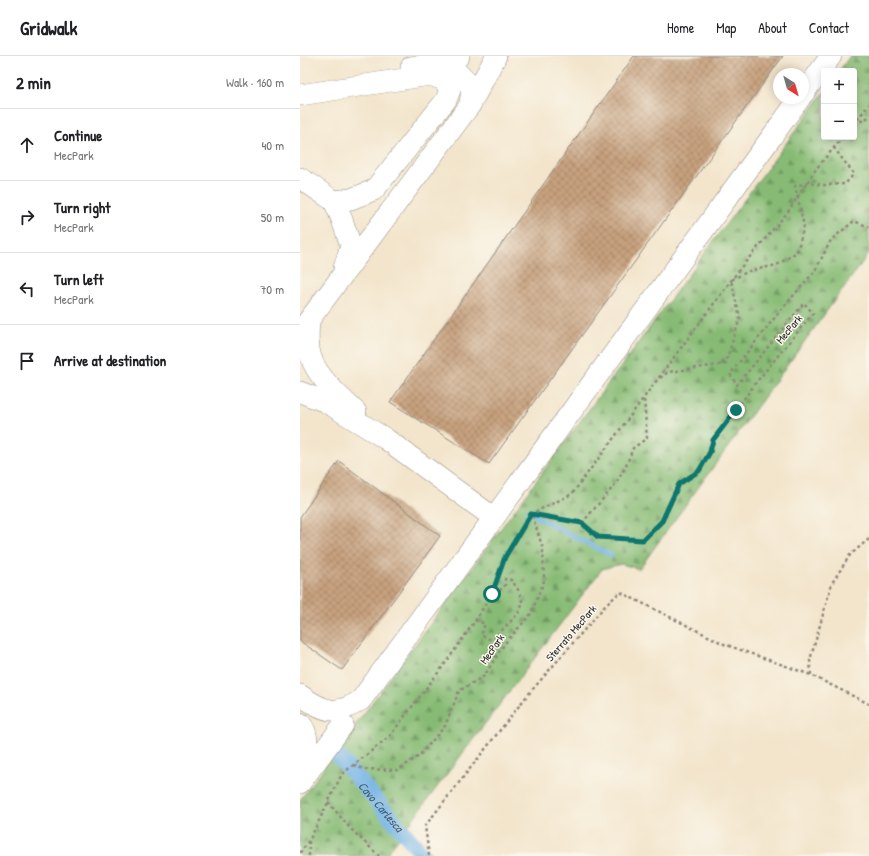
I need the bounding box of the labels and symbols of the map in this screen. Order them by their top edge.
north arrow [773,68,809,104]
street label: MecPark [773,311,805,346]
route end [727,401,745,419]
route start [483,585,501,603]
street label: Sterrato MecPark [543,602,600,664]
street label: MecPark [477,631,508,667]
water label: Cavo Carlesca [355,777,409,836]

